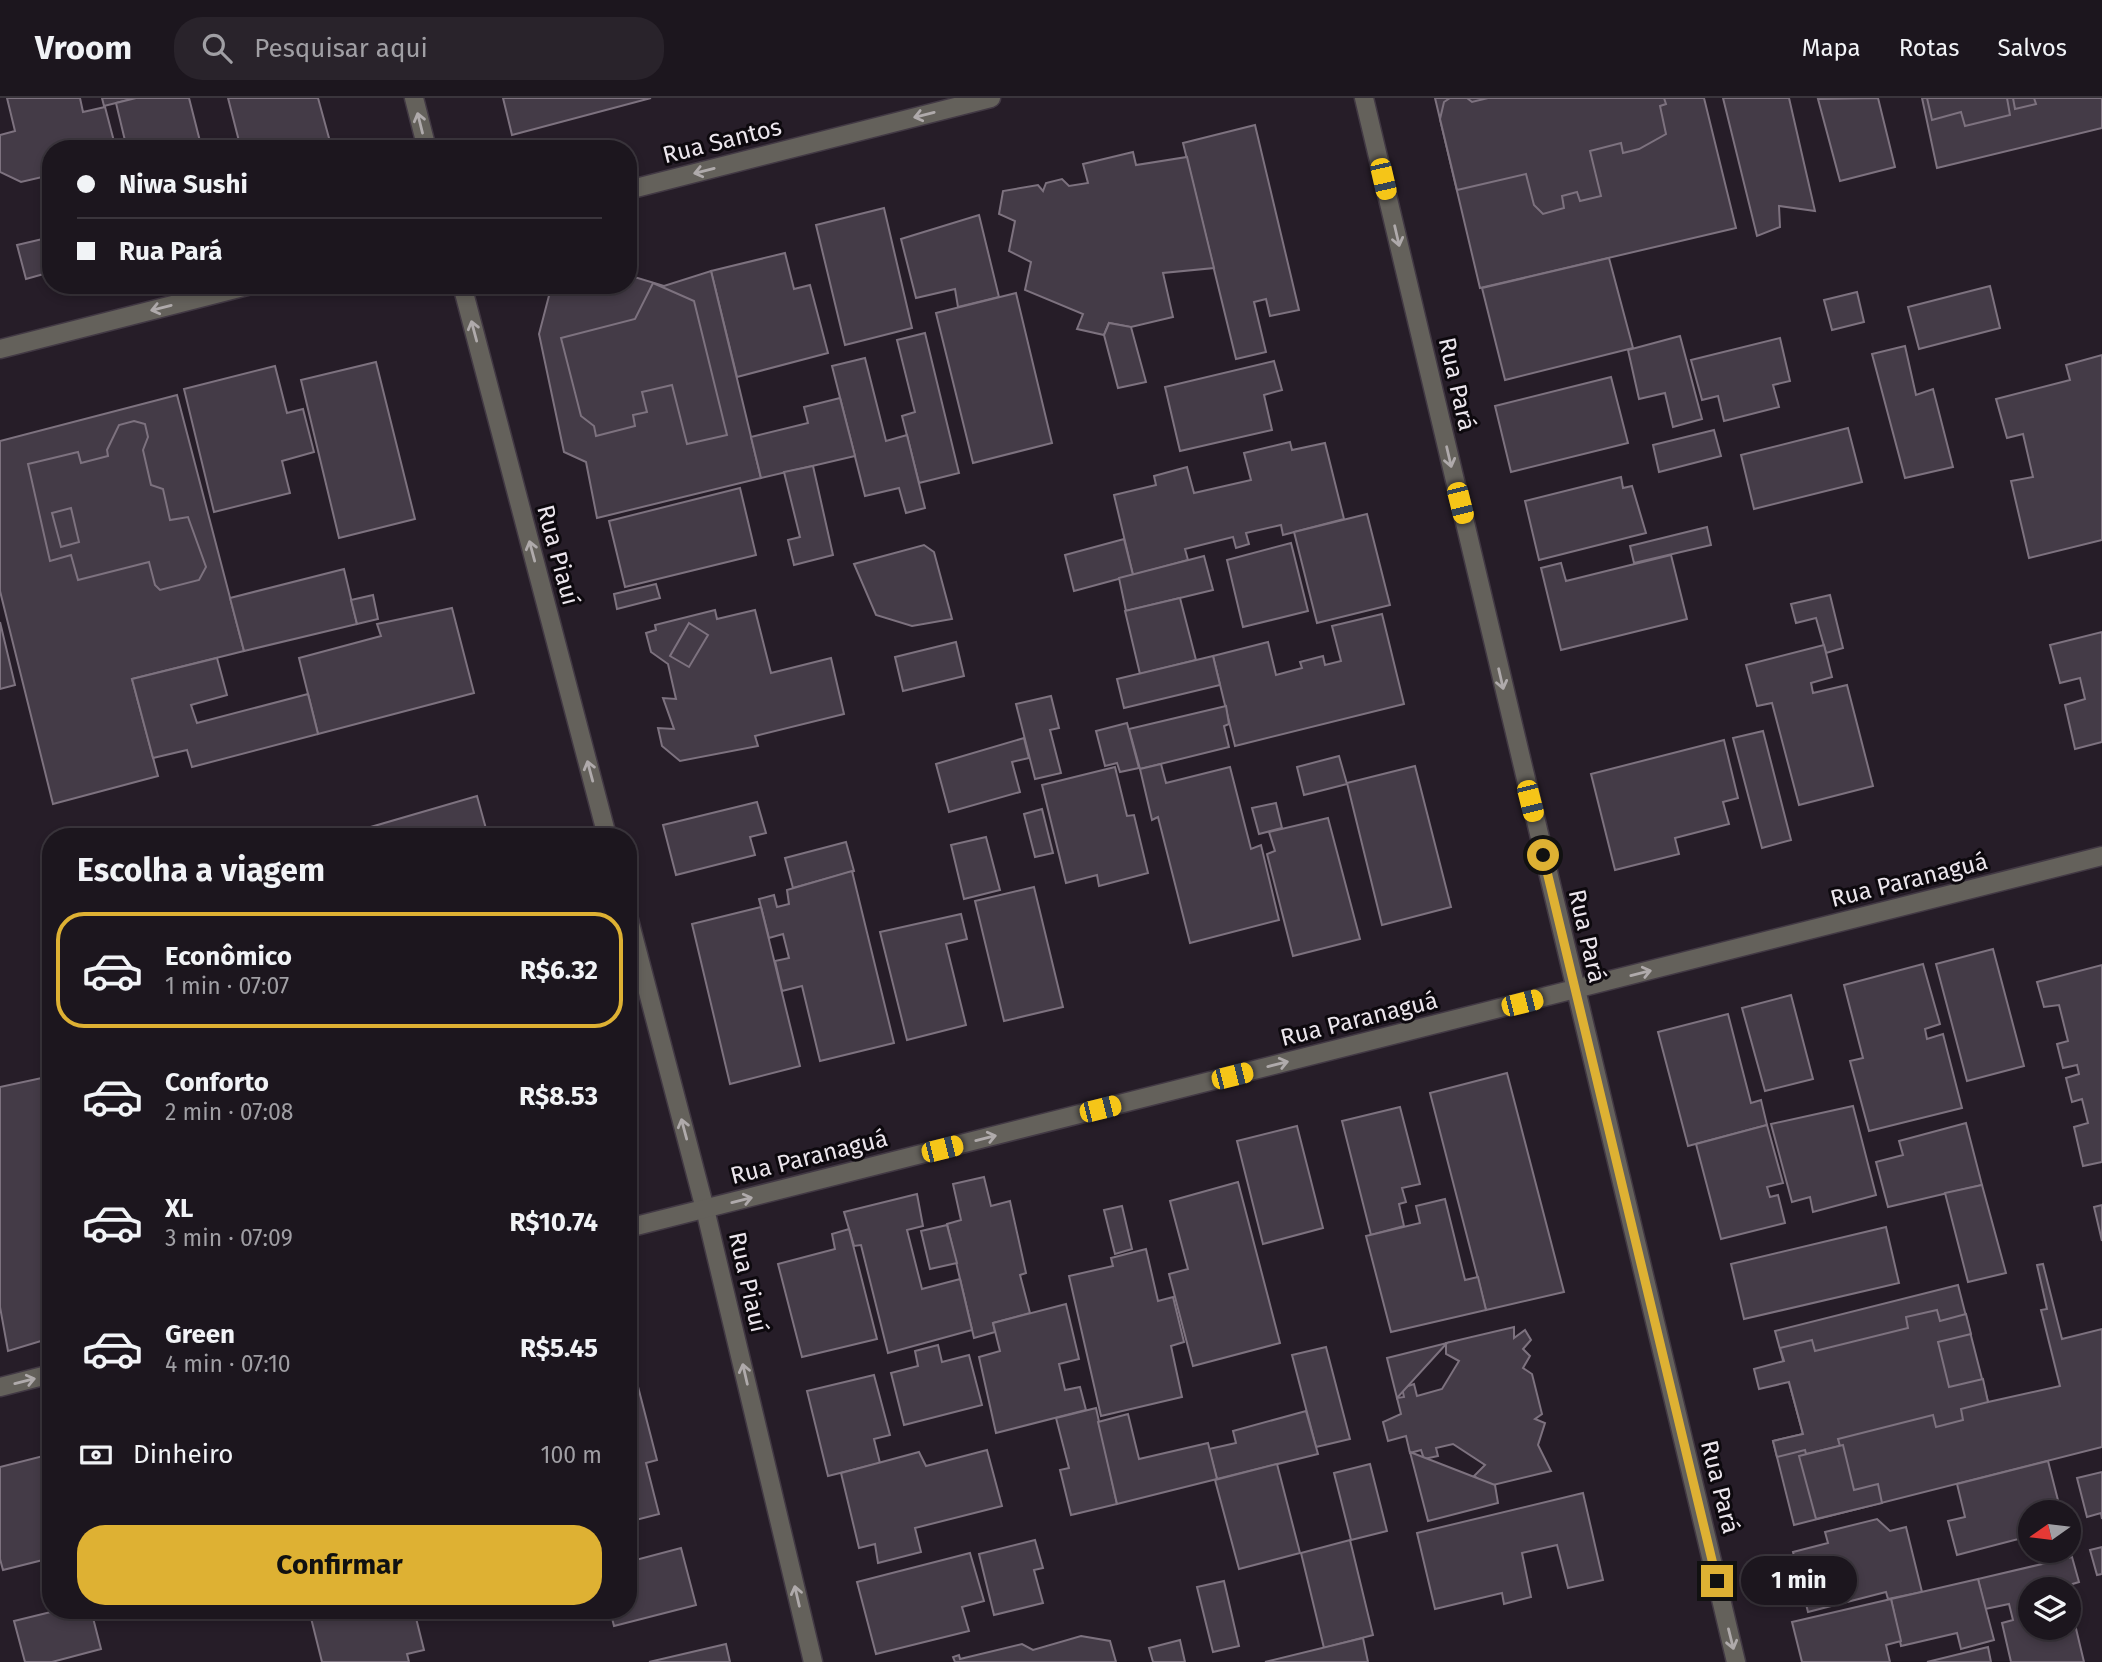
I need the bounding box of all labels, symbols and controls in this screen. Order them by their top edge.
search box [174,17,664,80]
text: Vroom [35,28,132,68]
icon: search [198,29,236,67]
text: Pesquisar aqui [254,33,428,64]
text: Mapa [1802,34,1861,62]
text: Rotas [1899,34,1959,62]
text: Salvos [1997,34,2067,62]
one-way arrow [914,109,936,122]
one-way arrow [413,113,426,135]
street label: Rua Santos [660,113,784,169]
car [1369,156,1398,202]
one-way arrow [693,165,716,178]
text: Niwa Sushi [119,169,248,200]
one-way arrow [1390,224,1404,247]
text: Rua Pará [119,236,223,267]
one-way arrow [150,302,173,315]
one-way arrow [467,320,480,342]
street label: Rua Pará [1433,335,1481,433]
one-way arrow [1443,445,1456,468]
car [1445,480,1476,526]
street label: Rua Piauí [531,502,585,608]
one-way arrow [525,540,538,562]
one-way arrow [1495,667,1508,690]
one-way arrow [583,760,596,782]
car [1515,778,1546,824]
route start [1527,839,1559,871]
street label: Rua Paranaguá [1827,847,1991,913]
text: Escolha a viagem [77,851,325,889]
street label: Rua Pará [1563,887,1611,985]
icon: car [81,939,144,1002]
text: Econômico [165,941,292,972]
text: R$6.32 [520,955,598,986]
one-way arrow [1629,966,1652,979]
text: 1 min · 07:07 [165,972,289,1000]
street label: Rua Paranaguá [1277,986,1441,1052]
car [1500,988,1545,1018]
one-way arrow [1266,1057,1289,1070]
car [1210,1061,1255,1091]
icon: car [81,1065,144,1128]
text: Conforto [165,1067,269,1098]
text: R$8.53 [519,1081,598,1112]
car [1078,1094,1123,1124]
text: 2 min · 07:08 [165,1098,293,1126]
one-way arrow [677,1119,690,1141]
street label: Rua Paranaguá [727,1124,891,1190]
one-way arrow [974,1131,997,1144]
car [920,1134,965,1164]
icon: car [81,1191,144,1254]
text: XL [165,1193,193,1224]
one-way arrow [730,1193,753,1206]
text: R$10.74 [510,1207,598,1238]
text: 3 min · 07:09 [165,1224,293,1252]
street label: Rua Piauí [723,1229,773,1335]
icon: car [81,1317,144,1380]
text: Green [165,1319,235,1350]
text: R$5.45 [520,1333,598,1364]
text: 4 min · 07:10 [165,1350,291,1378]
one-way arrow [737,1363,751,1386]
one-way arrow [13,1374,36,1387]
icon: cash [77,1436,115,1474]
street label: Rua Pará [1695,1437,1745,1537]
text: Dinheiro [133,1439,234,1470]
text: 100 m [541,1441,602,1469]
north arrow [2018,1500,2081,1563]
map controls [2018,1500,2081,1640]
button: Confirmar [77,1525,602,1605]
callout: 1 min [1742,1556,1857,1606]
route end [1701,1565,1733,1597]
text: 1 min [1771,1566,1827,1594]
button: layers [2018,1577,2081,1640]
one-way arrow [790,1585,803,1608]
one-way arrow [1725,1627,1738,1650]

